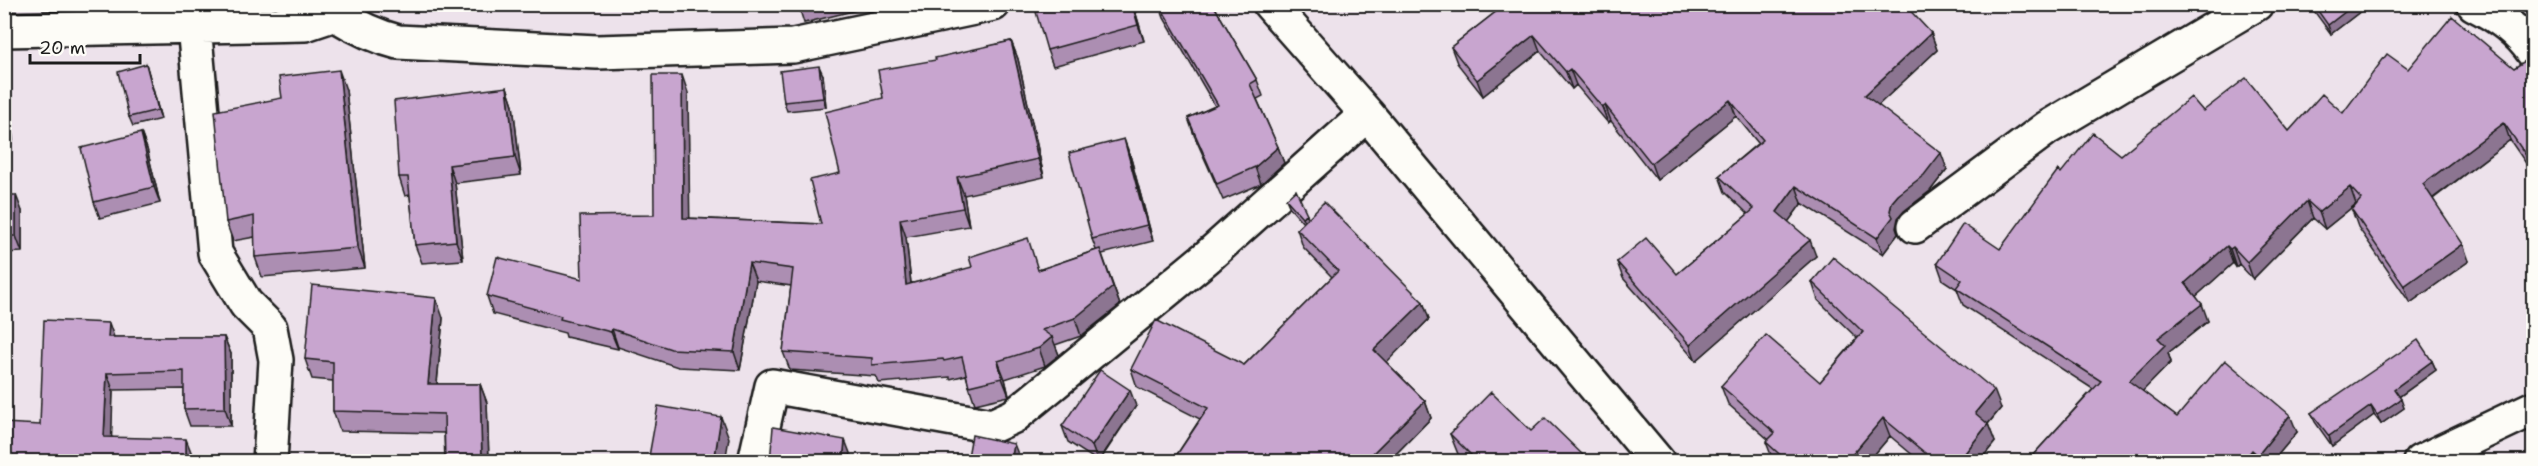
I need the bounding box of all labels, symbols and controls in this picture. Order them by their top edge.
scale bar [30,27,140,65]
text: 20 m [39,36,85,60]

